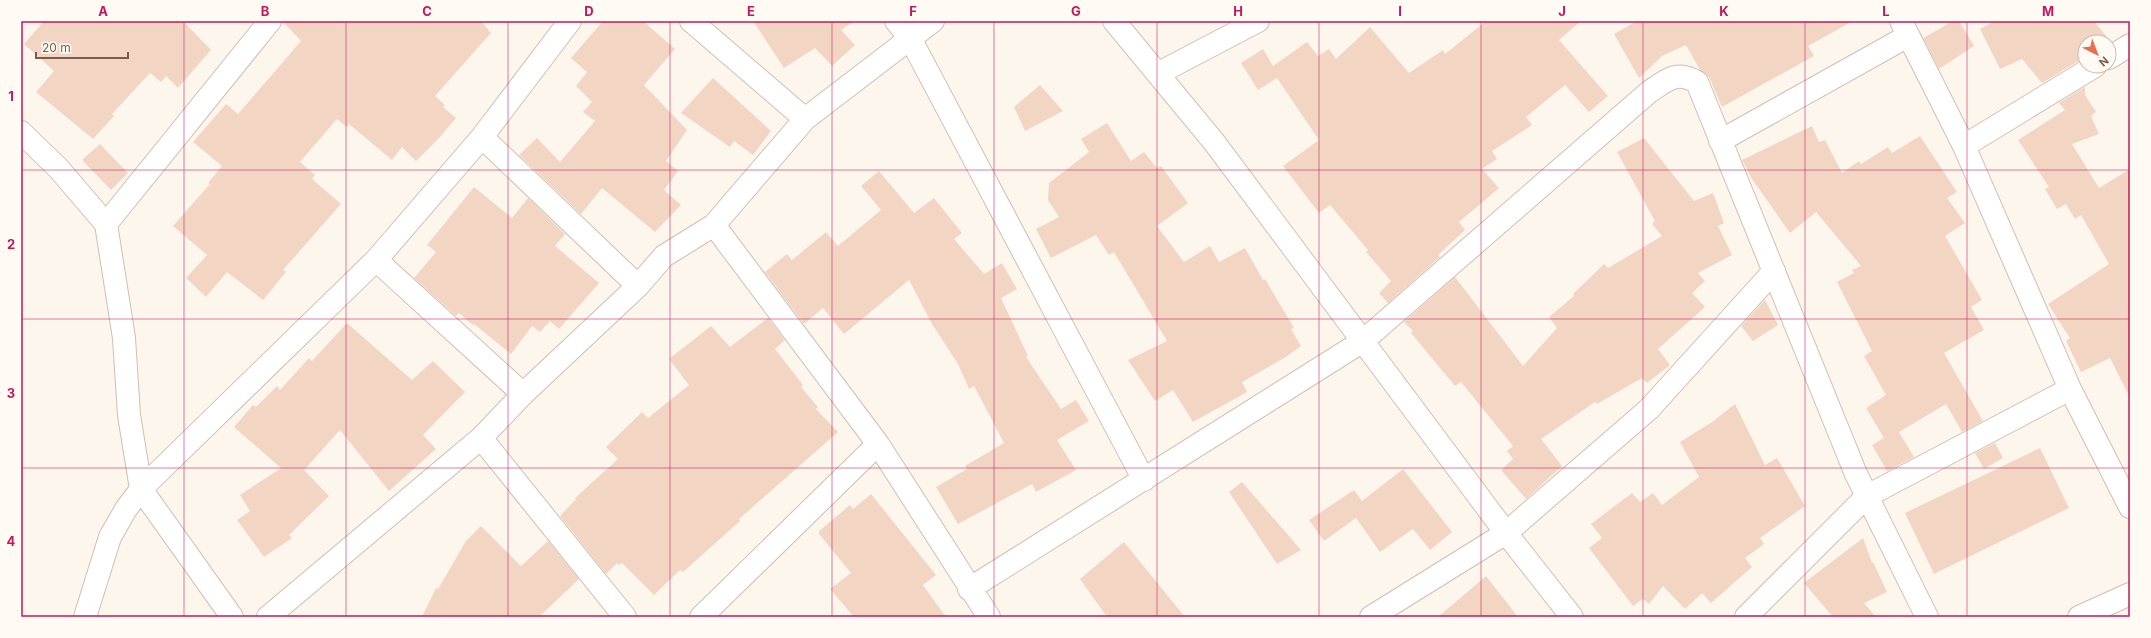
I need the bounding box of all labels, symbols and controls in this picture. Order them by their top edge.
text: A [98,3,108,19]
text: B [261,3,270,19]
text: C [422,3,432,19]
text: D [584,3,594,19]
text: E [747,3,755,19]
text: F [909,3,917,19]
text: G [1071,3,1081,19]
text: H [1233,3,1243,19]
text: I [1398,3,1402,19]
text: J [1558,3,1566,19]
text: K [1719,3,1729,19]
text: L [1882,3,1890,19]
text: M [2042,3,2054,19]
scale bar [36,34,128,60]
north arrow [2077,34,2117,74]
text: 20 m [42,40,71,55]
text: N [2096,53,2111,69]
text: 1 [8,88,14,104]
text: 2 [7,236,15,252]
text: 3 [7,385,15,401]
text: 4 [7,533,16,549]

